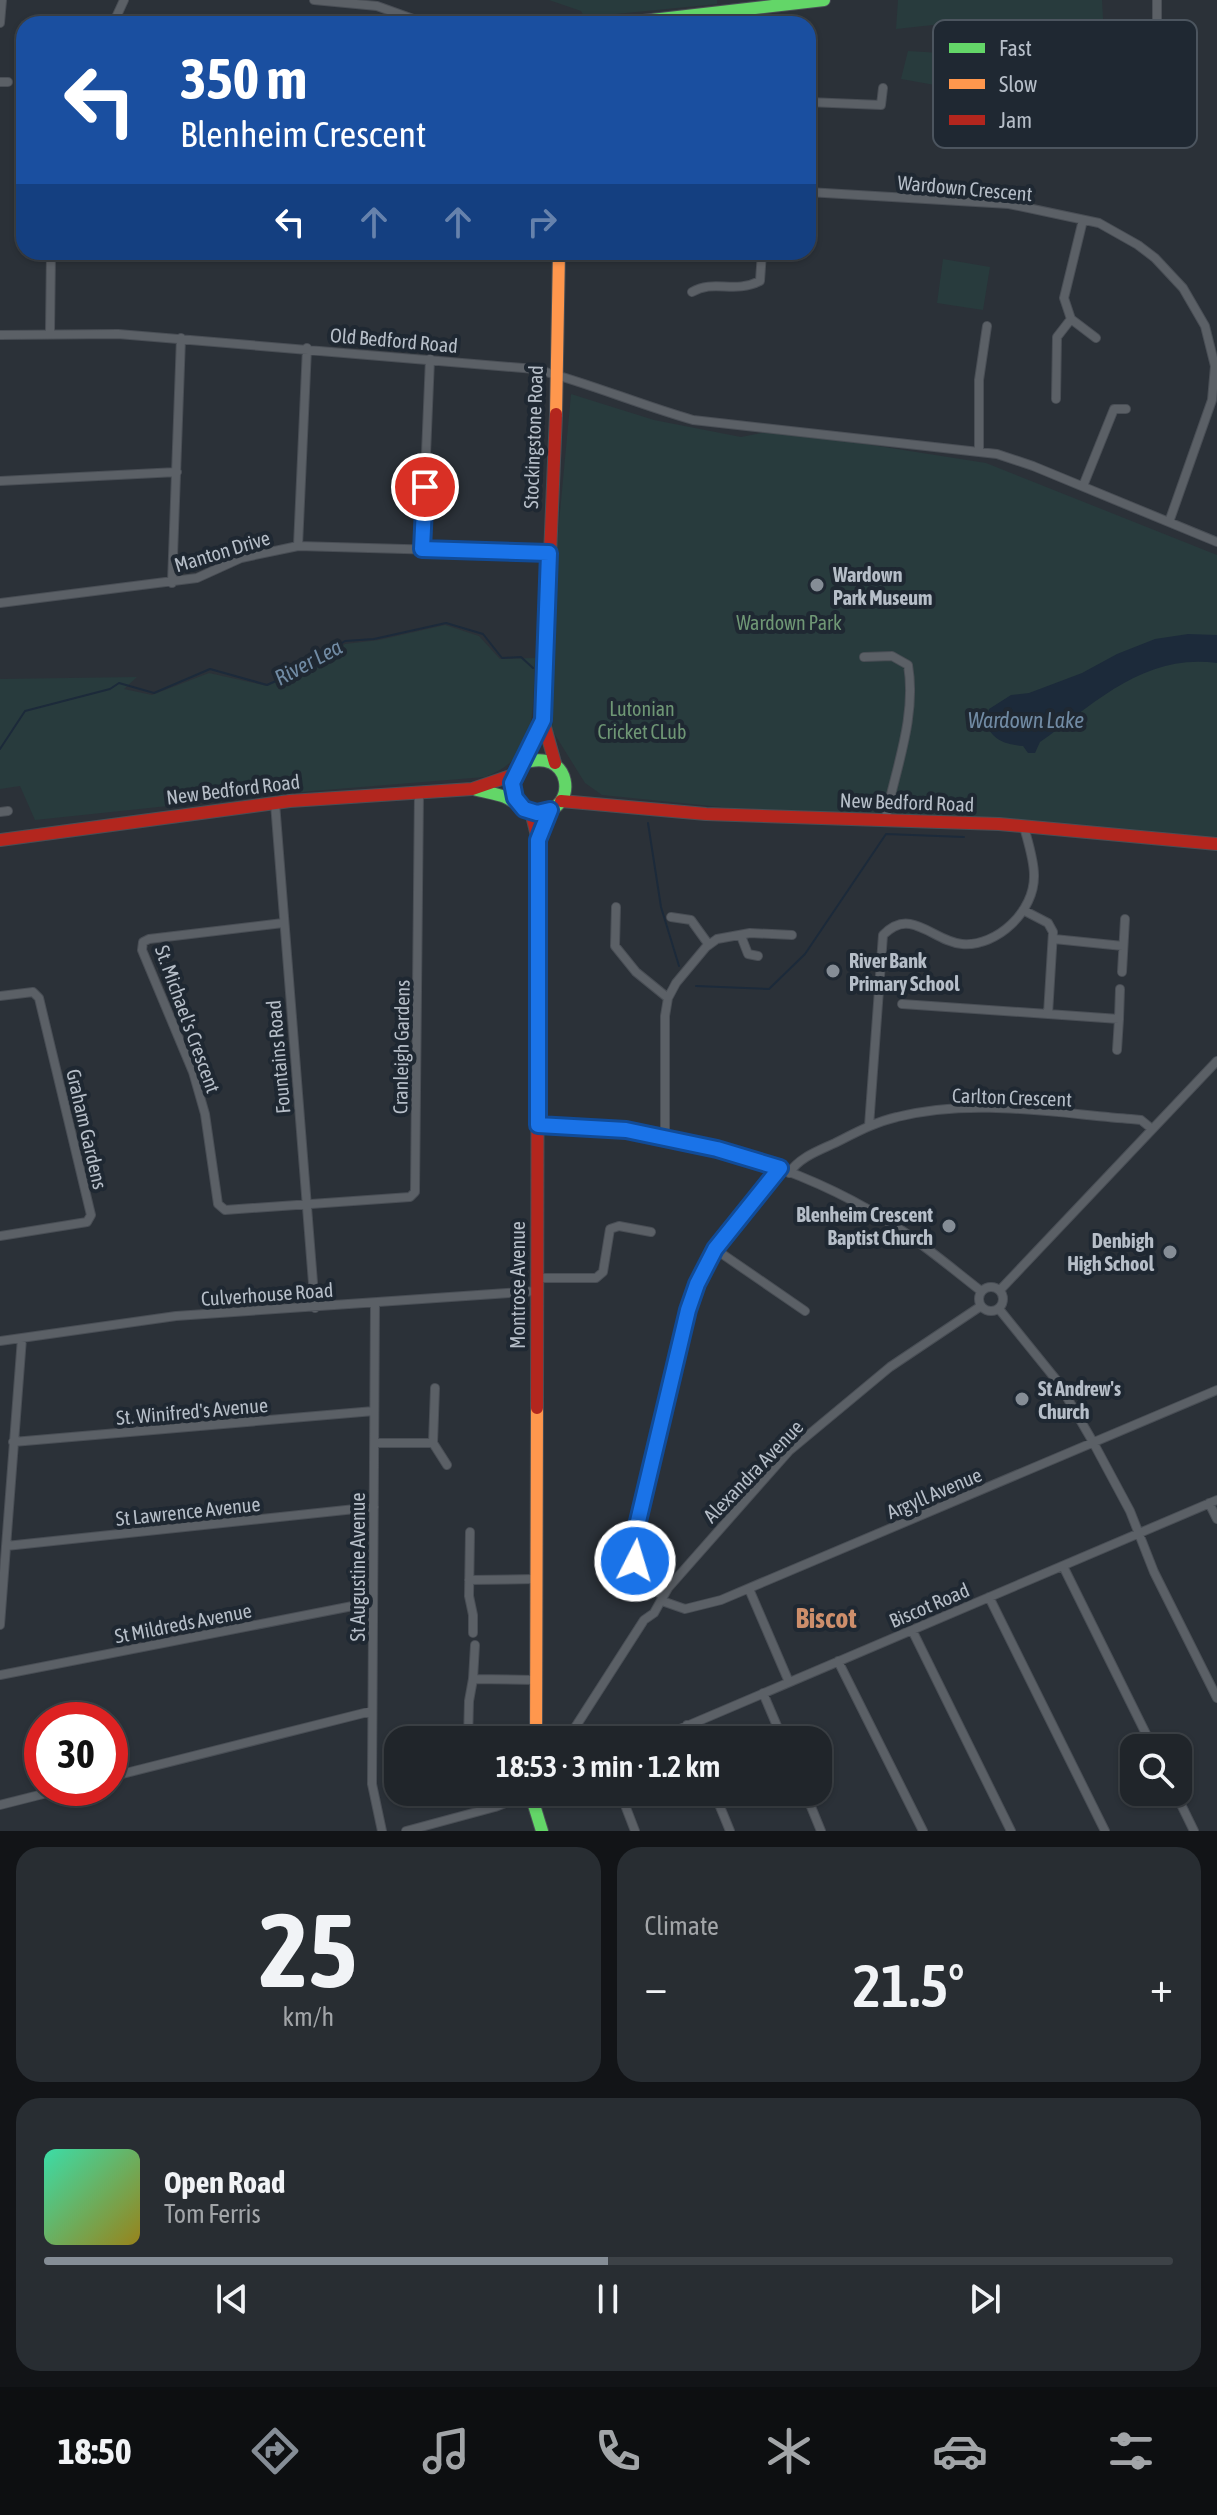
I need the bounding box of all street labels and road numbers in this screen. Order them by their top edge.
street label: Wardown Crescent [897,171,1034,205]
street label: Old Bedford Road [329,323,459,357]
street label: Stockingstone Road [519,365,547,509]
street label: Manton Drive [171,526,273,576]
street label: New Bedford Road [165,769,301,809]
street label: New Bedford Road [839,788,975,816]
street label: St. Michael's Crescent [151,942,225,1096]
street label: Cranleigh Gardens [388,980,414,1114]
street label: Fountains Road [262,999,294,1115]
street label: Graham Gardens [62,1067,112,1191]
street label: Carlton Crescent [952,1083,1073,1111]
street label: Montrose Avenue [506,1221,529,1349]
street label: Culverhouse Road [200,1278,334,1310]
street label: St. Winifred's Avenue [115,1393,269,1429]
street label: Alexandra Avenue [698,1415,808,1527]
street label: Argyll Avenue [883,1463,985,1523]
street label: St Lawrence Avenue [115,1492,261,1530]
street label: St Augustine Avenue [346,1493,369,1641]
street label: Biscot Road [886,1578,972,1632]
street label: St Mildreds Avenue [113,1598,253,1648]

